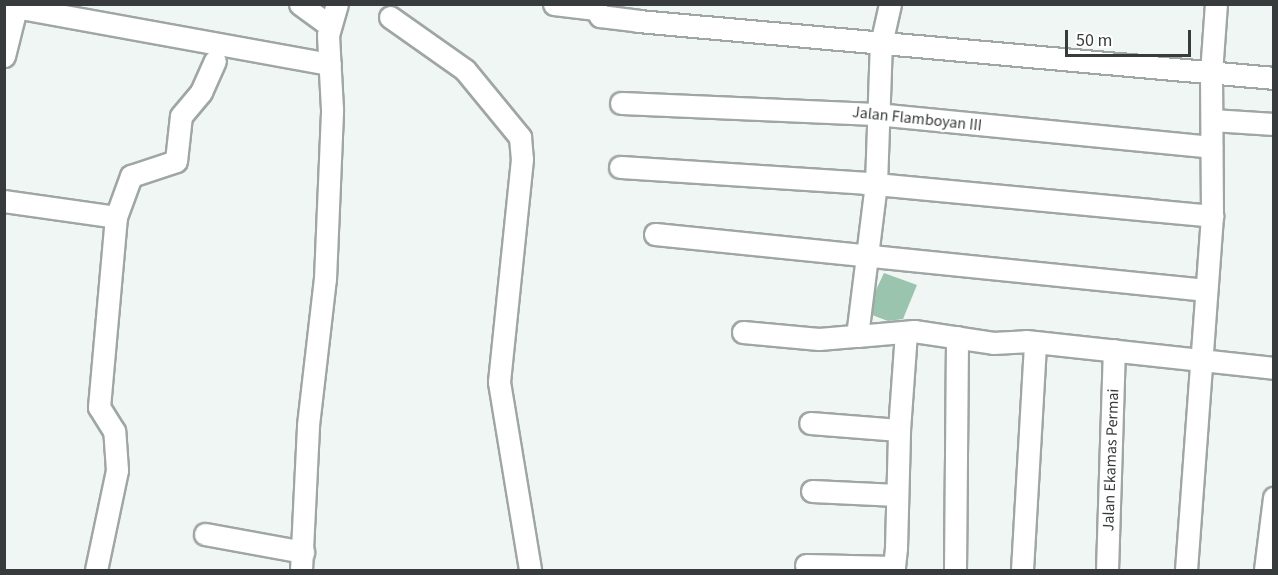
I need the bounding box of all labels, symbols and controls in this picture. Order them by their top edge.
scale bar [1068,18,1194,56]
text: 50 m [1076,28,1112,53]
street label: Jalan Flamboyan III [851,103,983,135]
street label: Jalan Ekamas Permai [1099,388,1123,532]

